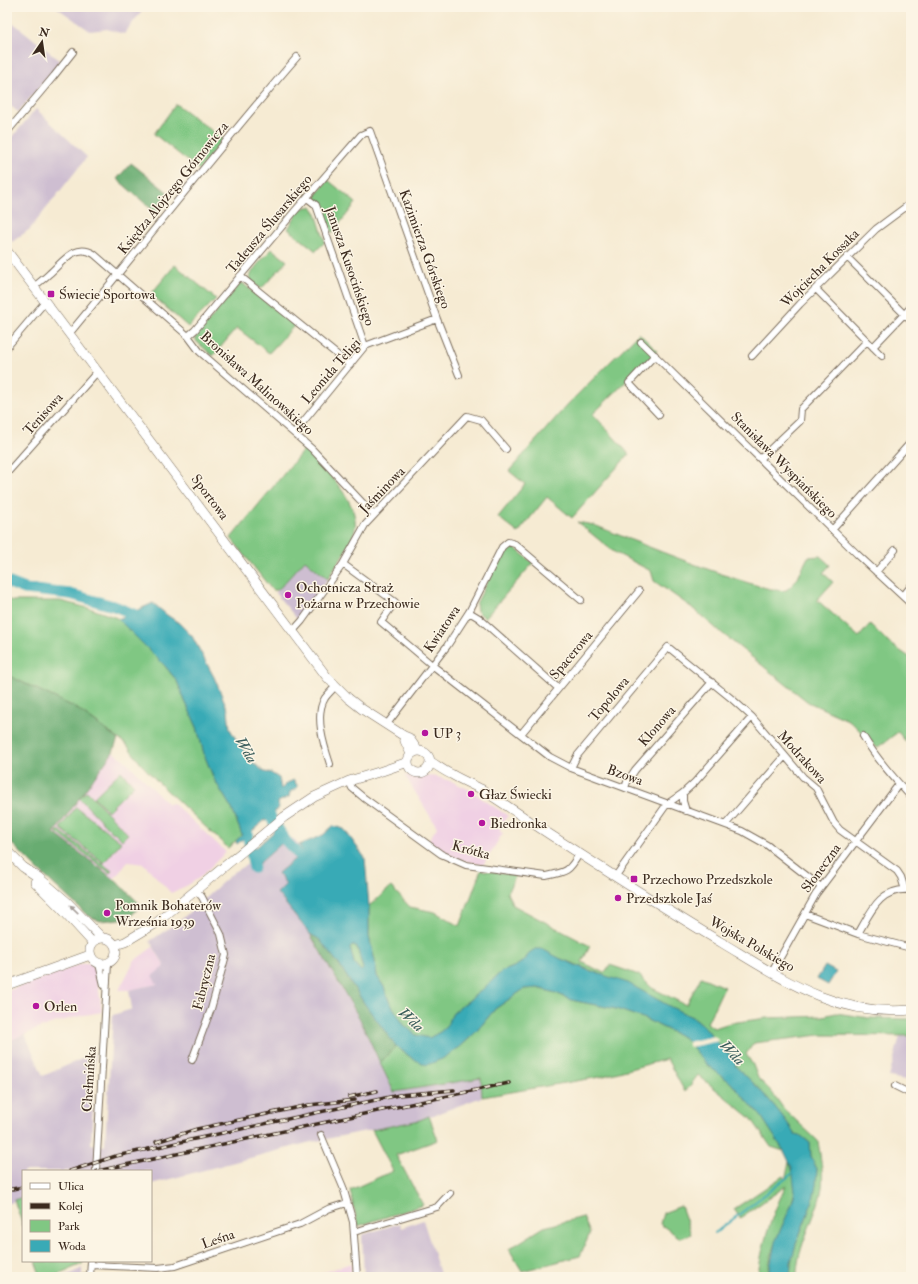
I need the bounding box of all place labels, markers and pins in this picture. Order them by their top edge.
place label: Świecie Sportowa [59,286,155,304]
marker: Świecie Sportowa [46,289,56,299]
place label: Ochotnicza Straż Pożarna w Przechowie [296,579,420,612]
marker: Ochotnicza Straż Pożarna w Przechowie [283,590,293,600]
place label: UP 3 [433,725,461,742]
marker: UP 3 [420,728,430,738]
place label: Głaz Świecki [479,786,552,803]
marker: Głaz Świecki [466,789,476,799]
place label: Biedronka [490,815,547,832]
marker: Biedronka [477,818,487,828]
place label: Przechowo Przedszkole [642,871,773,888]
marker: Przechowo Przedszkole [629,874,639,884]
place label: Przedszkole Jaś [626,890,713,907]
marker: Przedszkole Jaś [613,893,623,903]
place label: Pomnik Bohaterów Września 1939 [114,897,221,930]
marker: Pomnik Bohaterów Września 1939 [102,908,112,918]
place label: Orlen [44,998,77,1015]
marker: Orlen [31,1001,41,1011]

